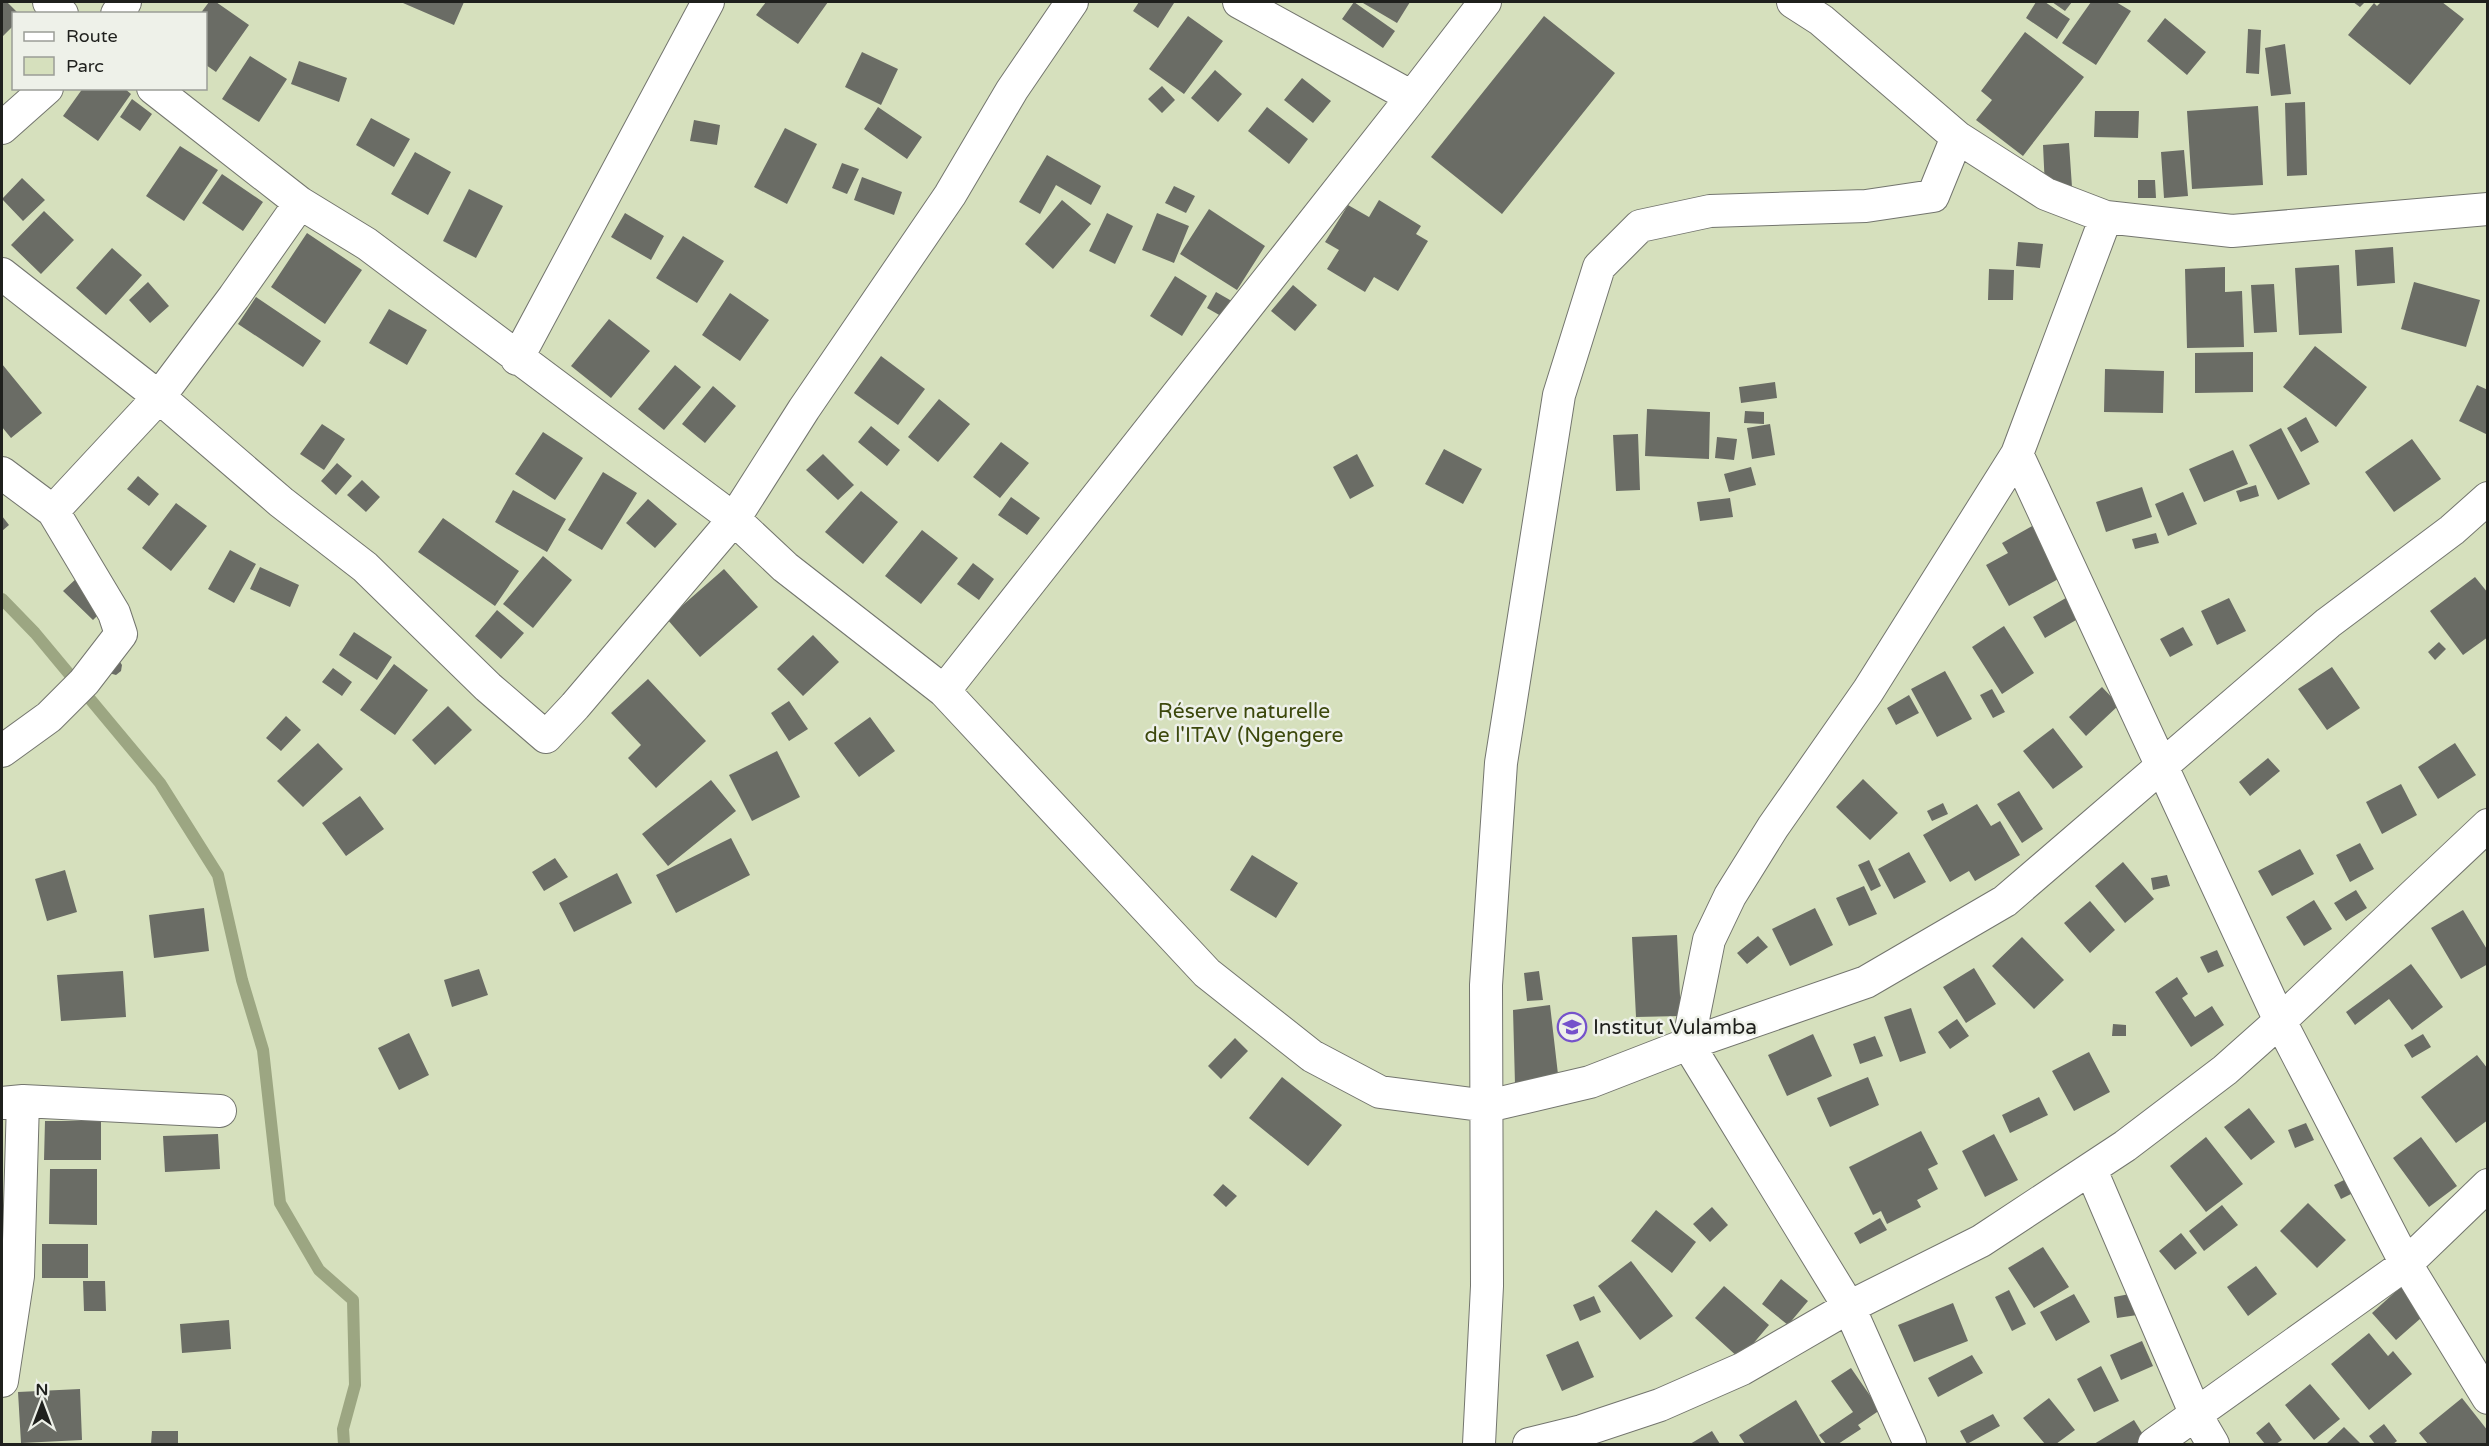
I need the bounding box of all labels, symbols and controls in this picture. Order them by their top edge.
legend [12,12,207,90]
text: Route [66,25,118,47]
text: Parc [66,55,104,77]
park label: Réserve naturelle de l'ITAV (Ngengere [1145,699,1344,748]
school or university icon: Institut Vulamba [1556,1011,1588,1043]
place label: Institut Vulamba [1593,1015,1757,1040]
north arrow [12,1374,72,1434]
text: N [36,1380,48,1400]

